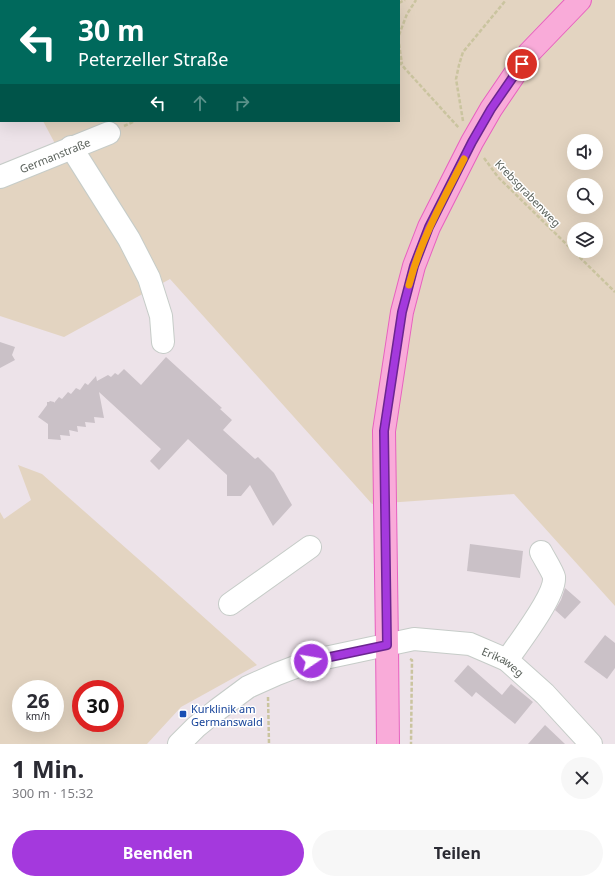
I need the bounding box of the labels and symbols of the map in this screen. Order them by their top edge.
pin [505,47,539,81]
street label: Germanstraße [17,134,92,176]
street label: Krebsgrabenweg [492,156,564,230]
position arrow [290,640,332,682]
street label: Erikaweg [480,643,528,680]
speed limit sign: 30 [72,680,124,732]
place label: Kurklinik am Germanswald [191,701,263,729]
marker: Kurklinik am Germanswald [178,709,188,719]

